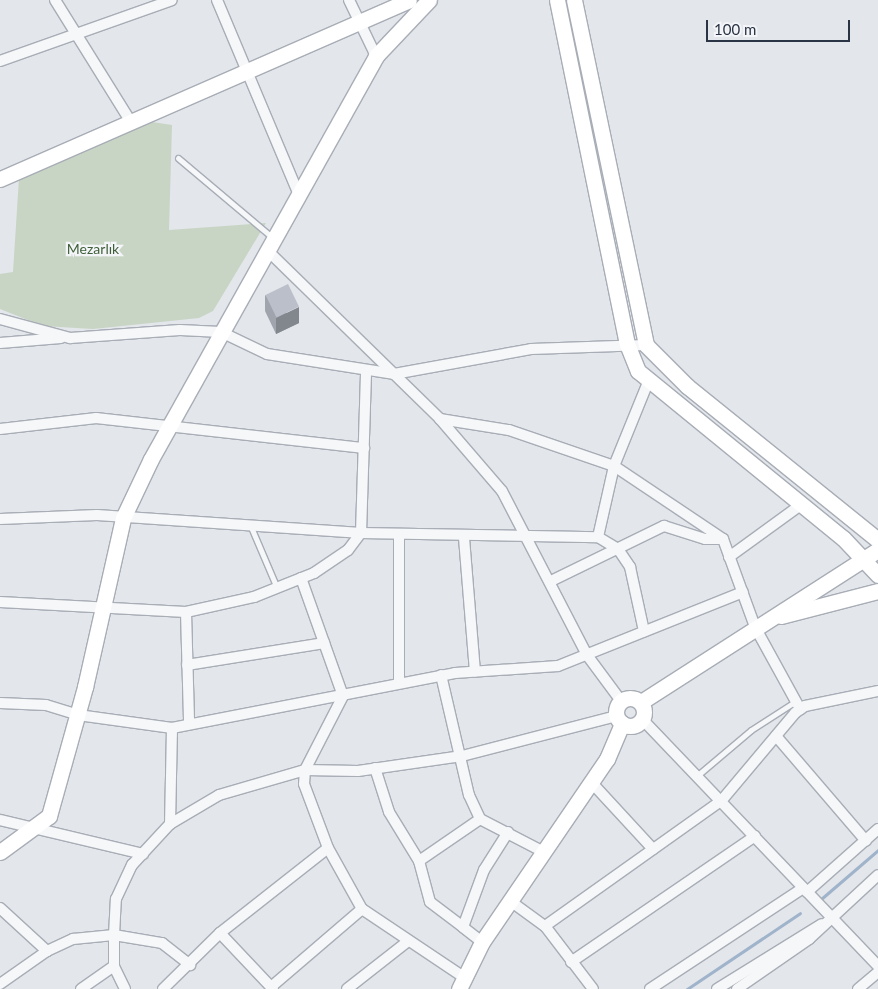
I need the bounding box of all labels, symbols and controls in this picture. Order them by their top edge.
scale bar [708,10,852,42]
text: 100 m [714,20,756,38]
park label: Mezarlık [67,241,119,257]

